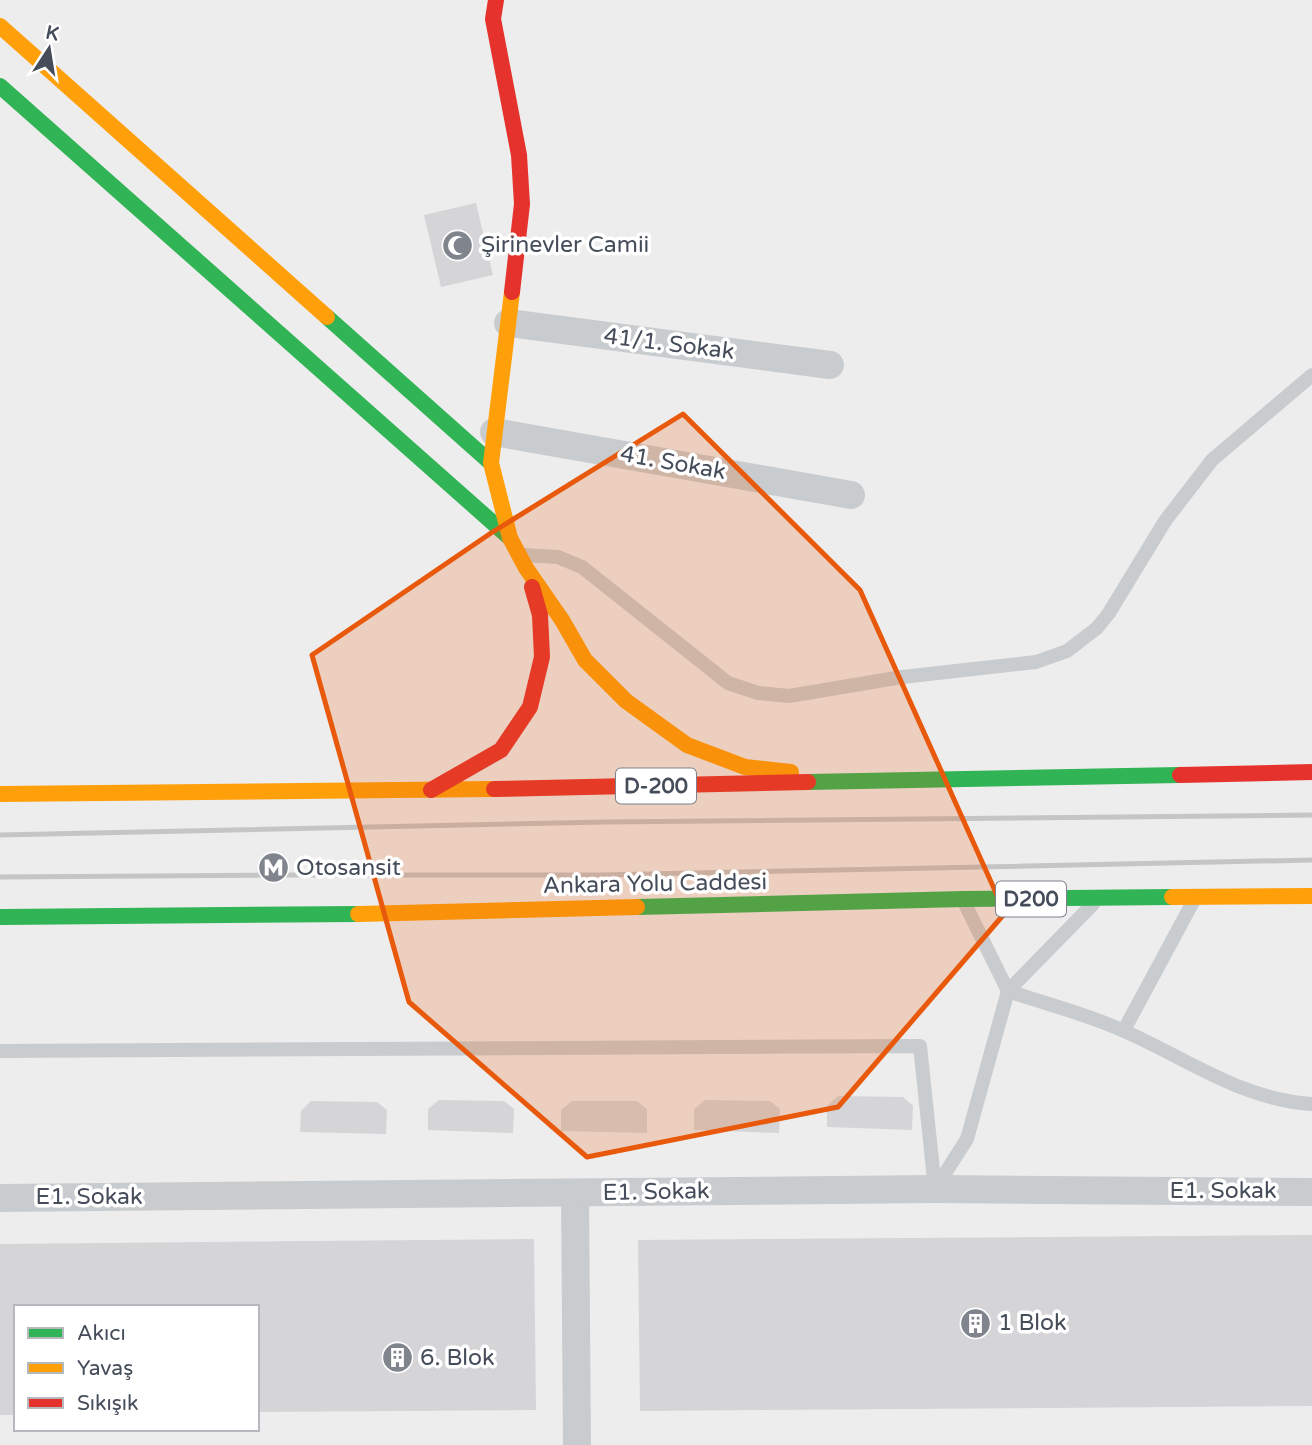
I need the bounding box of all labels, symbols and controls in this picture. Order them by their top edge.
north arrow [14,14,84,84]
text: K [44,21,61,45]
mosque icon: Şirinevler Camii [441,228,475,262]
place label: Şirinevler Camii [481,231,649,259]
street label: 41/1. Sokak [602,322,736,366]
street label: 41. Sokak [618,440,728,486]
road number: D-200 [616,768,696,804]
metro station icon: Otosansit [256,851,290,885]
place label: Otosansit [296,854,401,882]
street label: Ankara Yolu Caddesi [543,868,767,900]
road number: D200 [996,881,1066,916]
street label: E1. Sokak [602,1177,710,1207]
street label: E1. Sokak [1170,1177,1277,1205]
street label: E1. Sokak [36,1183,143,1211]
legend [14,1305,259,1431]
building icon: 1 Blok [958,1306,992,1340]
place label: 1 Blok [998,1309,1066,1337]
text: Akıcı [77,1321,126,1346]
building icon: 6. Blok [380,1341,414,1375]
place label: 6. Blok [420,1344,494,1372]
text: Yavaş [77,1356,133,1381]
text: Sıkışık [77,1391,138,1416]

